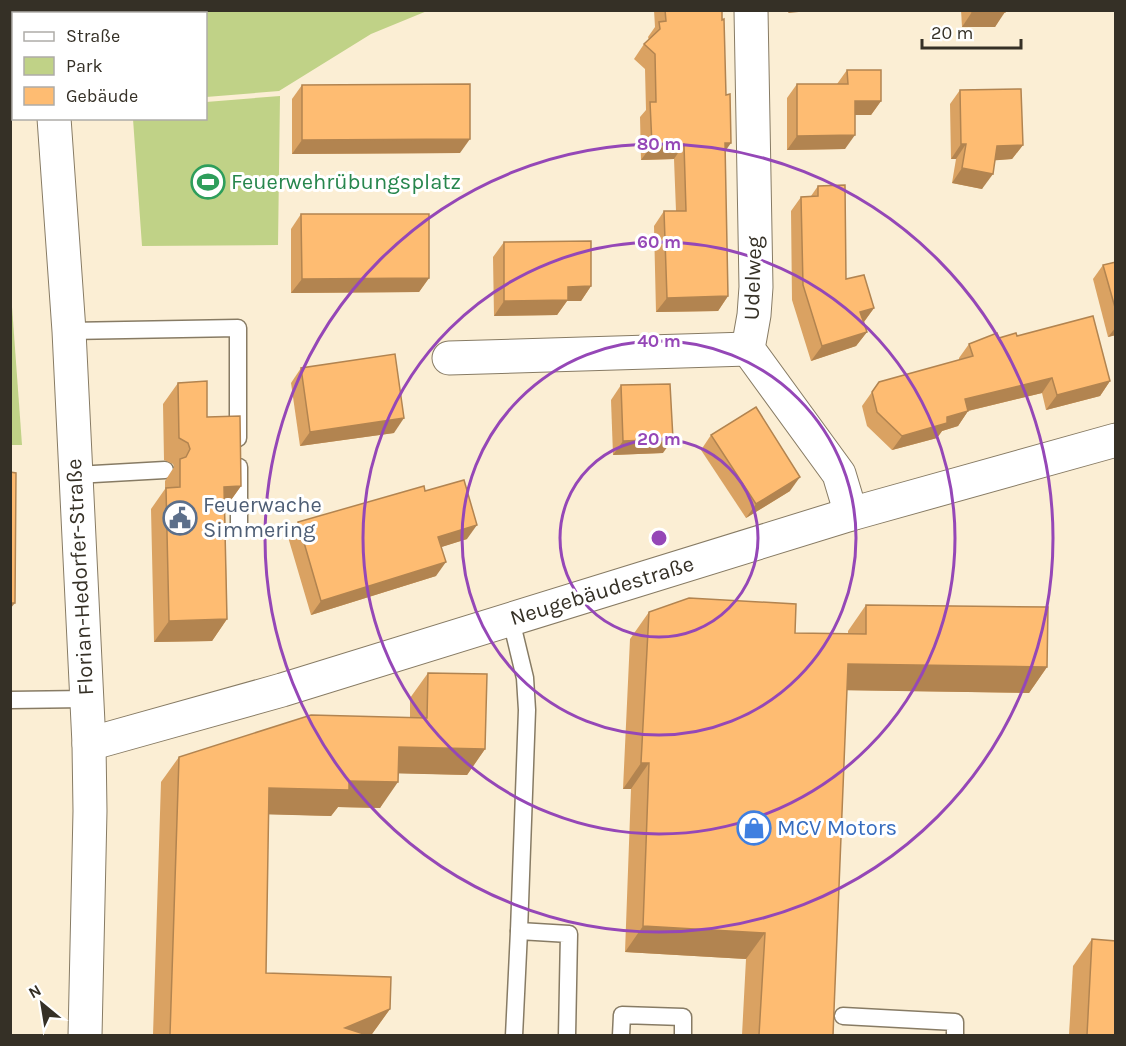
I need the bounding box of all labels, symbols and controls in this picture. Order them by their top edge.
legend [12,12,207,120]
scale bar [922,12,1021,50]
text: 20 m [931,22,973,44]
text: Straße [66,25,120,47]
text: Park [66,55,103,77]
text: Gebäude [66,85,138,107]
text: 80 m [637,133,681,155]
sports icon: Feuerwehrübungsplatz [190,164,226,200]
place label: Feuerwehrübungsplatz [231,169,461,195]
text: 60 m [637,231,681,253]
street label: Udelweg [739,235,767,321]
text: 40 m [637,330,681,352]
text: 20 m [637,428,681,450]
street label: Florian-Hedorfer-Straße [61,458,99,696]
place label: Feuerwache Simmering [203,492,322,543]
public building icon: Feuerwache Simmering [162,500,198,536]
centre of rings [649,528,669,548]
street label: Neugebäudestraße [507,551,697,631]
shop icon: MCV Motors [736,810,772,846]
place label: MCV Motors [777,815,897,841]
north arrow [12,974,72,1034]
text: N [25,980,44,1003]

